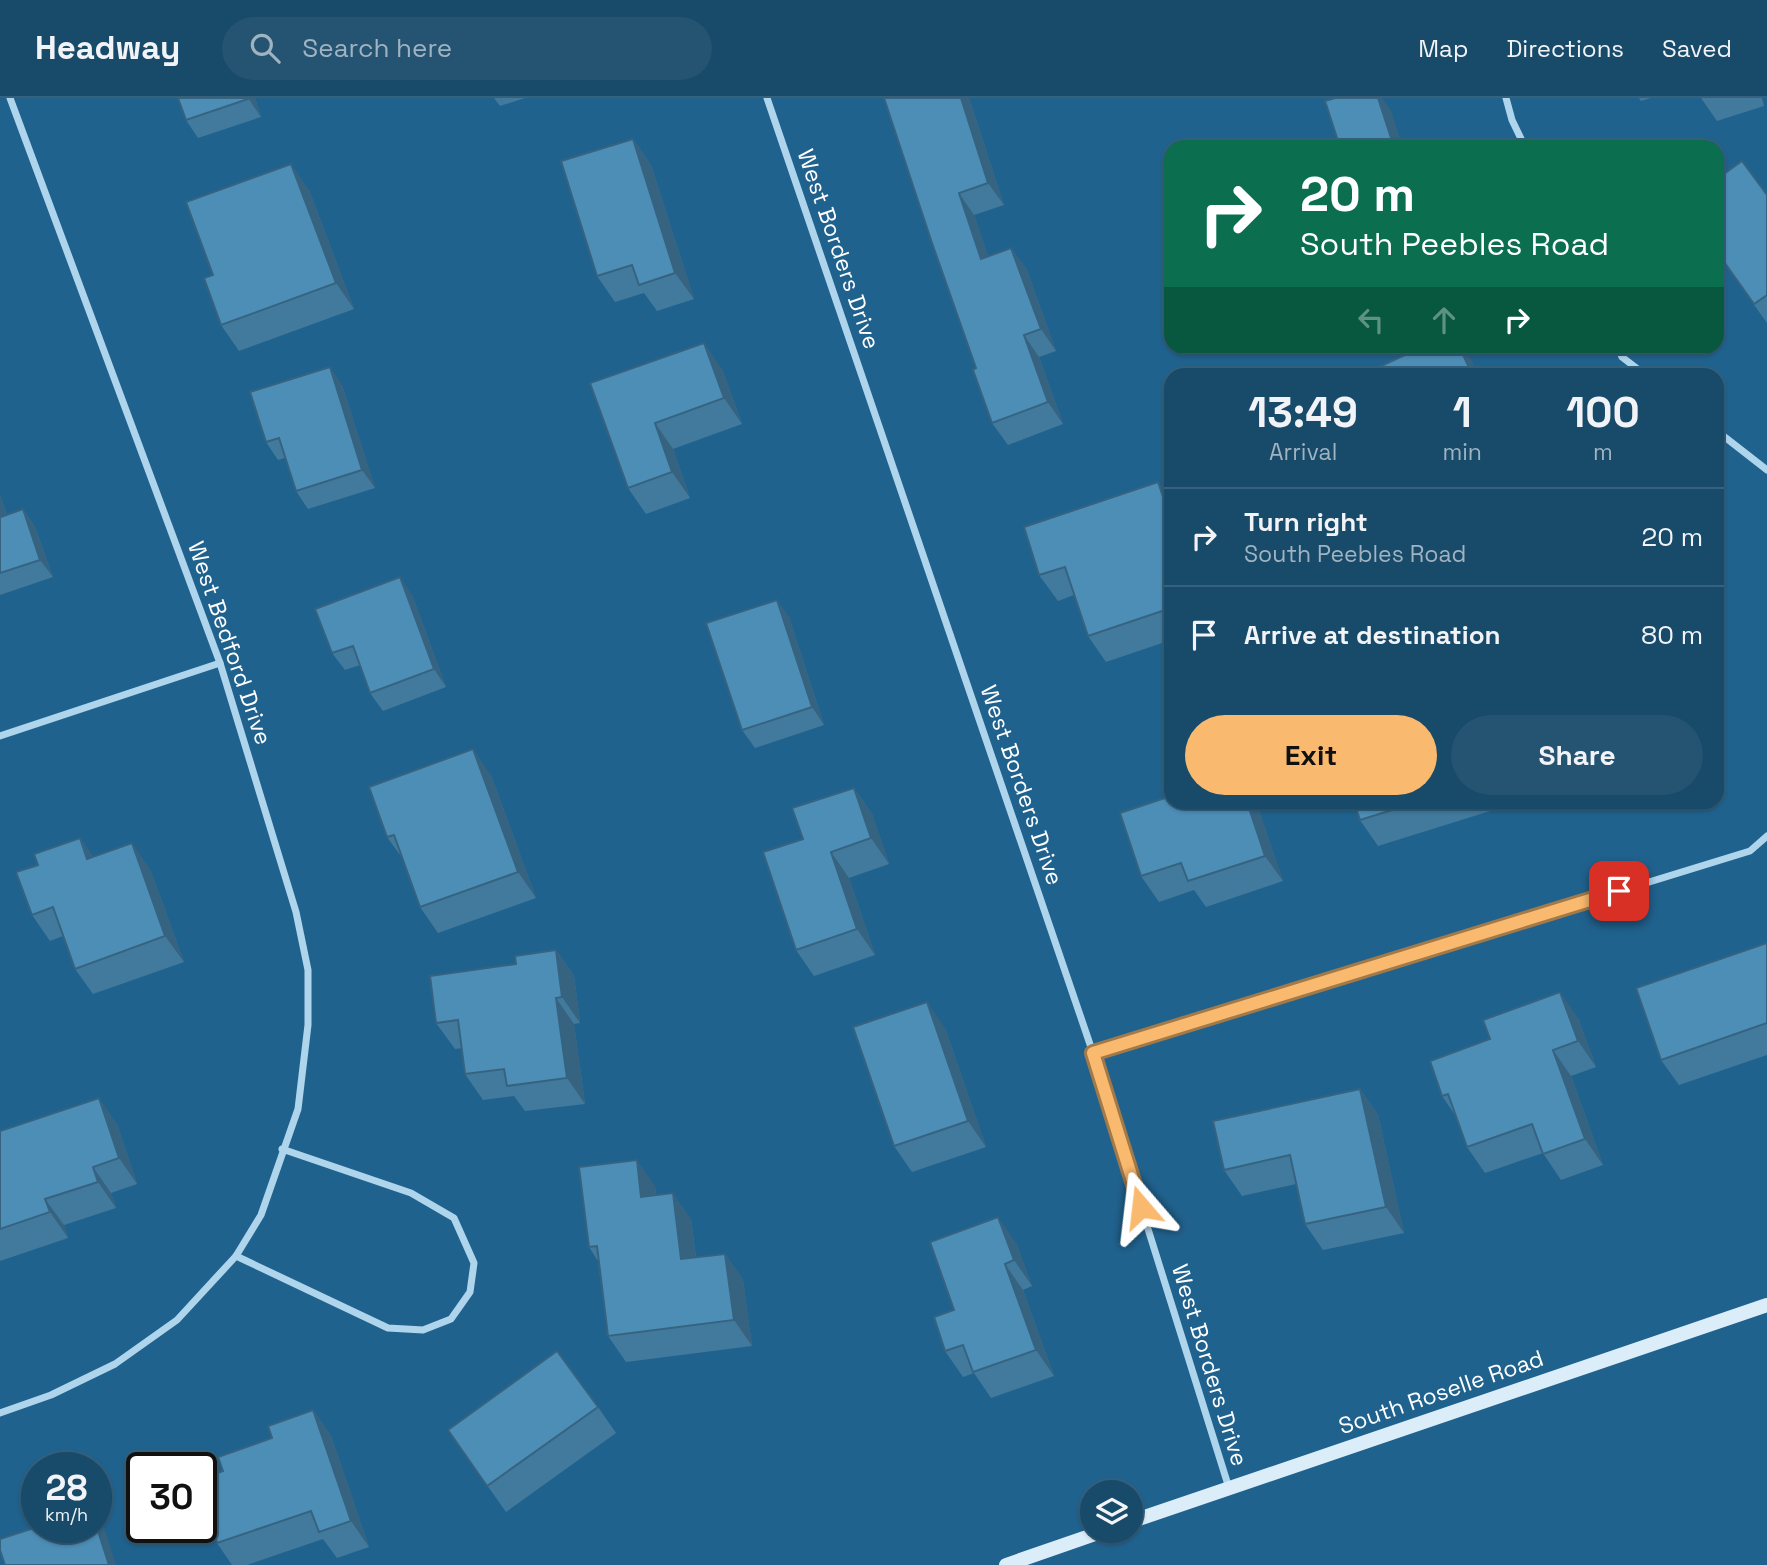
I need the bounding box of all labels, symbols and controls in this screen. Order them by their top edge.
search box [222,17,712,80]
text: Headway [35,27,180,69]
icon: search [246,29,284,67]
text: Search here [302,31,452,65]
text: Map [1418,33,1468,64]
text: Directions [1506,33,1624,64]
text: Saved [1662,33,1732,64]
street label: West Borders Drive [791,145,887,353]
text: 20 m [1300,163,1415,225]
icon: right [1185,168,1276,259]
text: South Peebles Road [1300,224,1609,264]
icon: left [1352,301,1390,339]
icon: ahead [1425,301,1463,339]
icon: right [1498,301,1536,339]
text: 13:49 [1248,386,1358,439]
text: 1 [1453,386,1472,439]
text: 100 [1566,386,1640,439]
text: Arrival [1269,437,1337,467]
text: min [1442,437,1482,467]
text: m [1593,437,1613,467]
text: Turn right [1244,505,1368,539]
icon: right [1185,518,1223,556]
text: 20 m [1642,520,1703,554]
street label: West Bedford Drive [181,537,279,749]
text: South Peebles Road [1244,539,1466,569]
icon: arrive [1185,616,1223,654]
text: Arrive at destination [1244,618,1501,652]
text: 80 m [1641,618,1703,652]
street label: West Borders Drive [974,681,1070,889]
button: Exit [1185,715,1437,795]
button: Share [1451,715,1703,795]
pin [1589,861,1649,921]
icon: arrive [1600,872,1638,910]
position arrow [1104,1170,1178,1244]
street label: West Borders Drive [1165,1260,1255,1470]
street label: South Roselle Road [1335,1343,1547,1441]
speed limit sign: 30 [126,1452,217,1543]
text: 28 [46,1466,87,1510]
map controls [1080,1480,1143,1543]
button: layers [1080,1480,1143,1543]
text: km/h [45,1503,88,1526]

